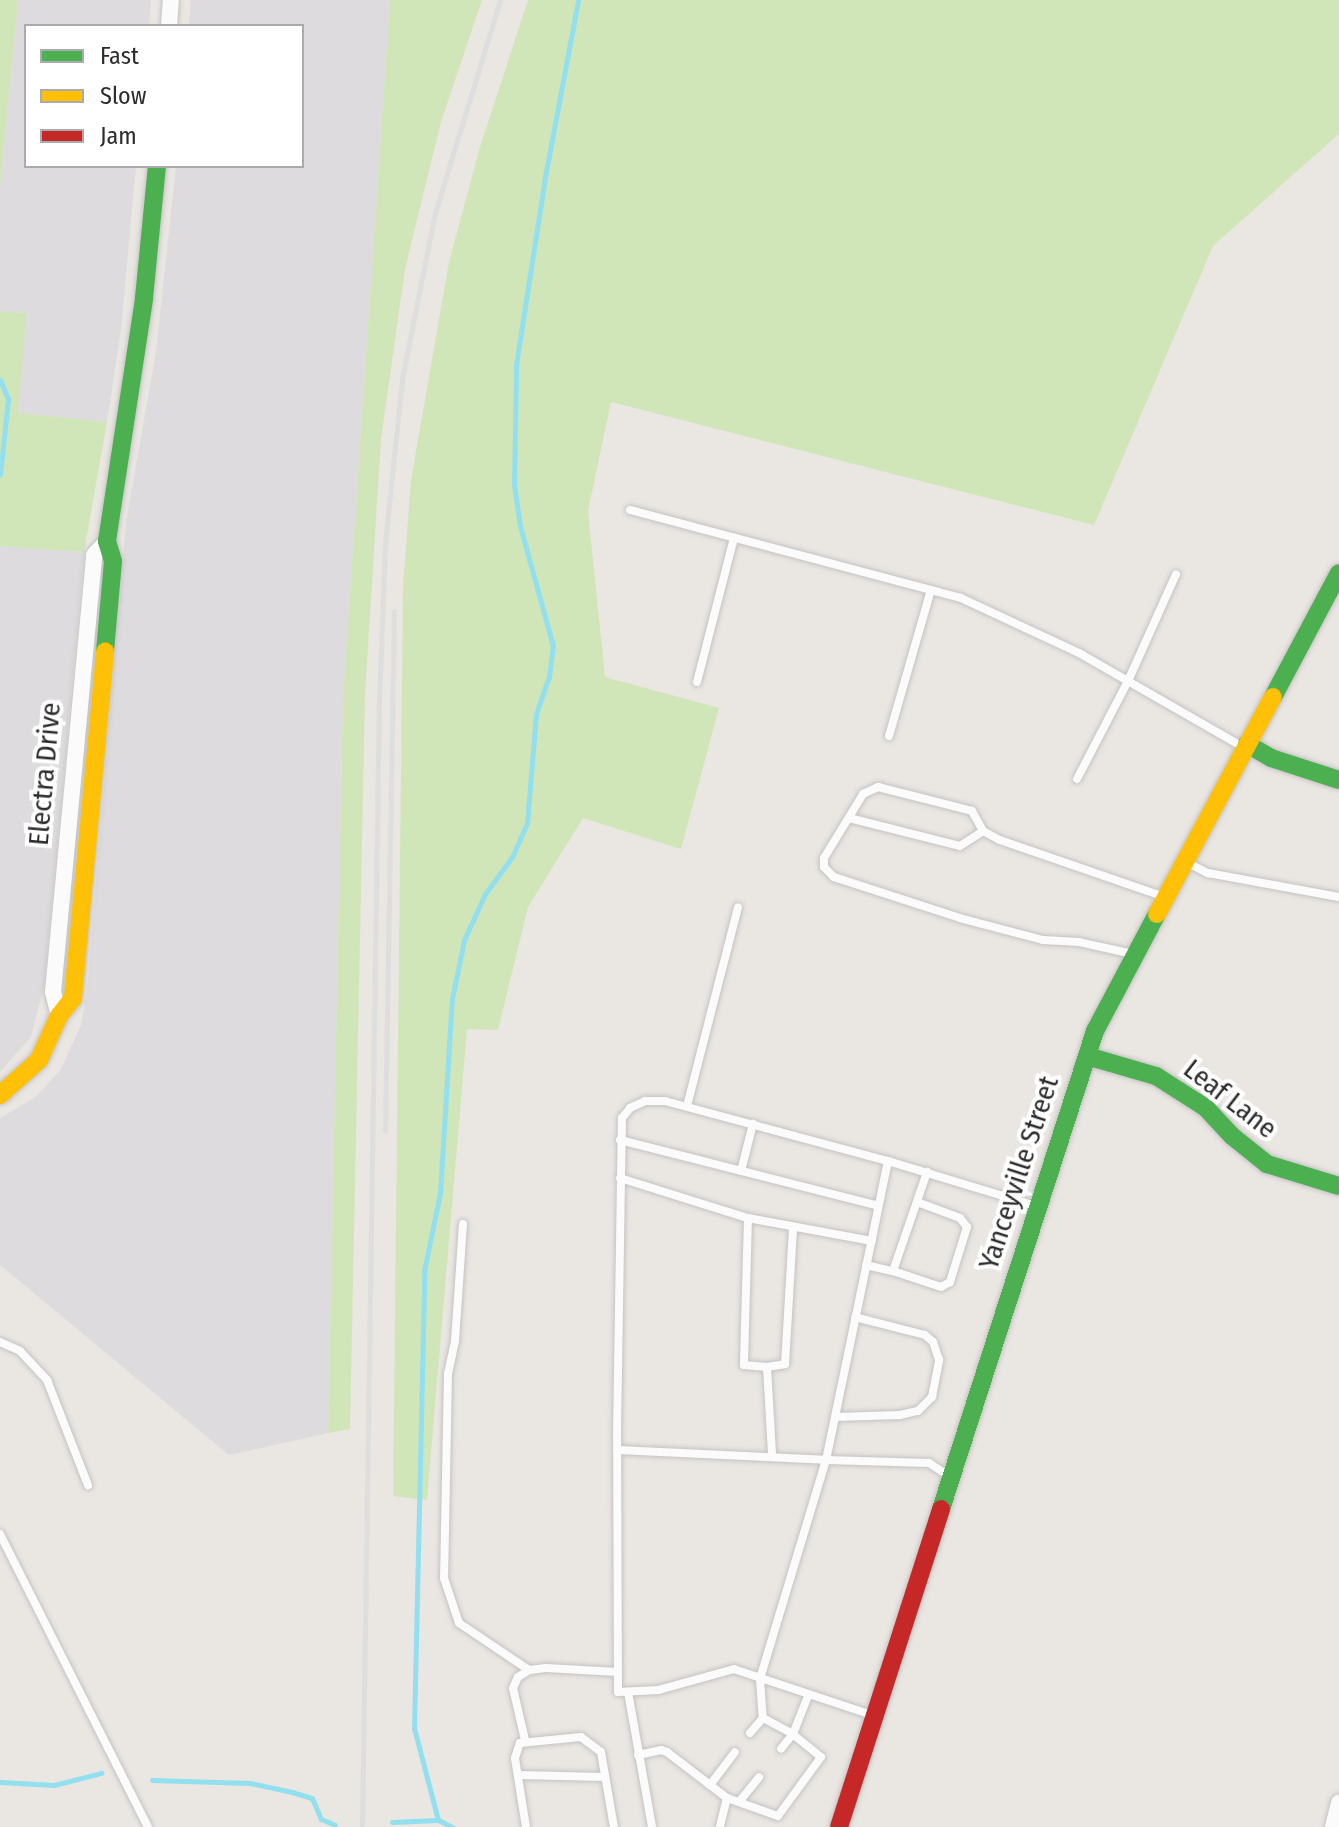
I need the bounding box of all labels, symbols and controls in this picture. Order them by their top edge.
legend [24,24,304,168]
text: Fast [100,42,139,70]
text: Slow [100,82,146,110]
text: Jam [100,122,137,150]
street label: Electra Drive [22,701,68,847]
street label: Leaf Lane [1177,1052,1283,1146]
street label: Yanceyville Street [972,1072,1066,1274]

